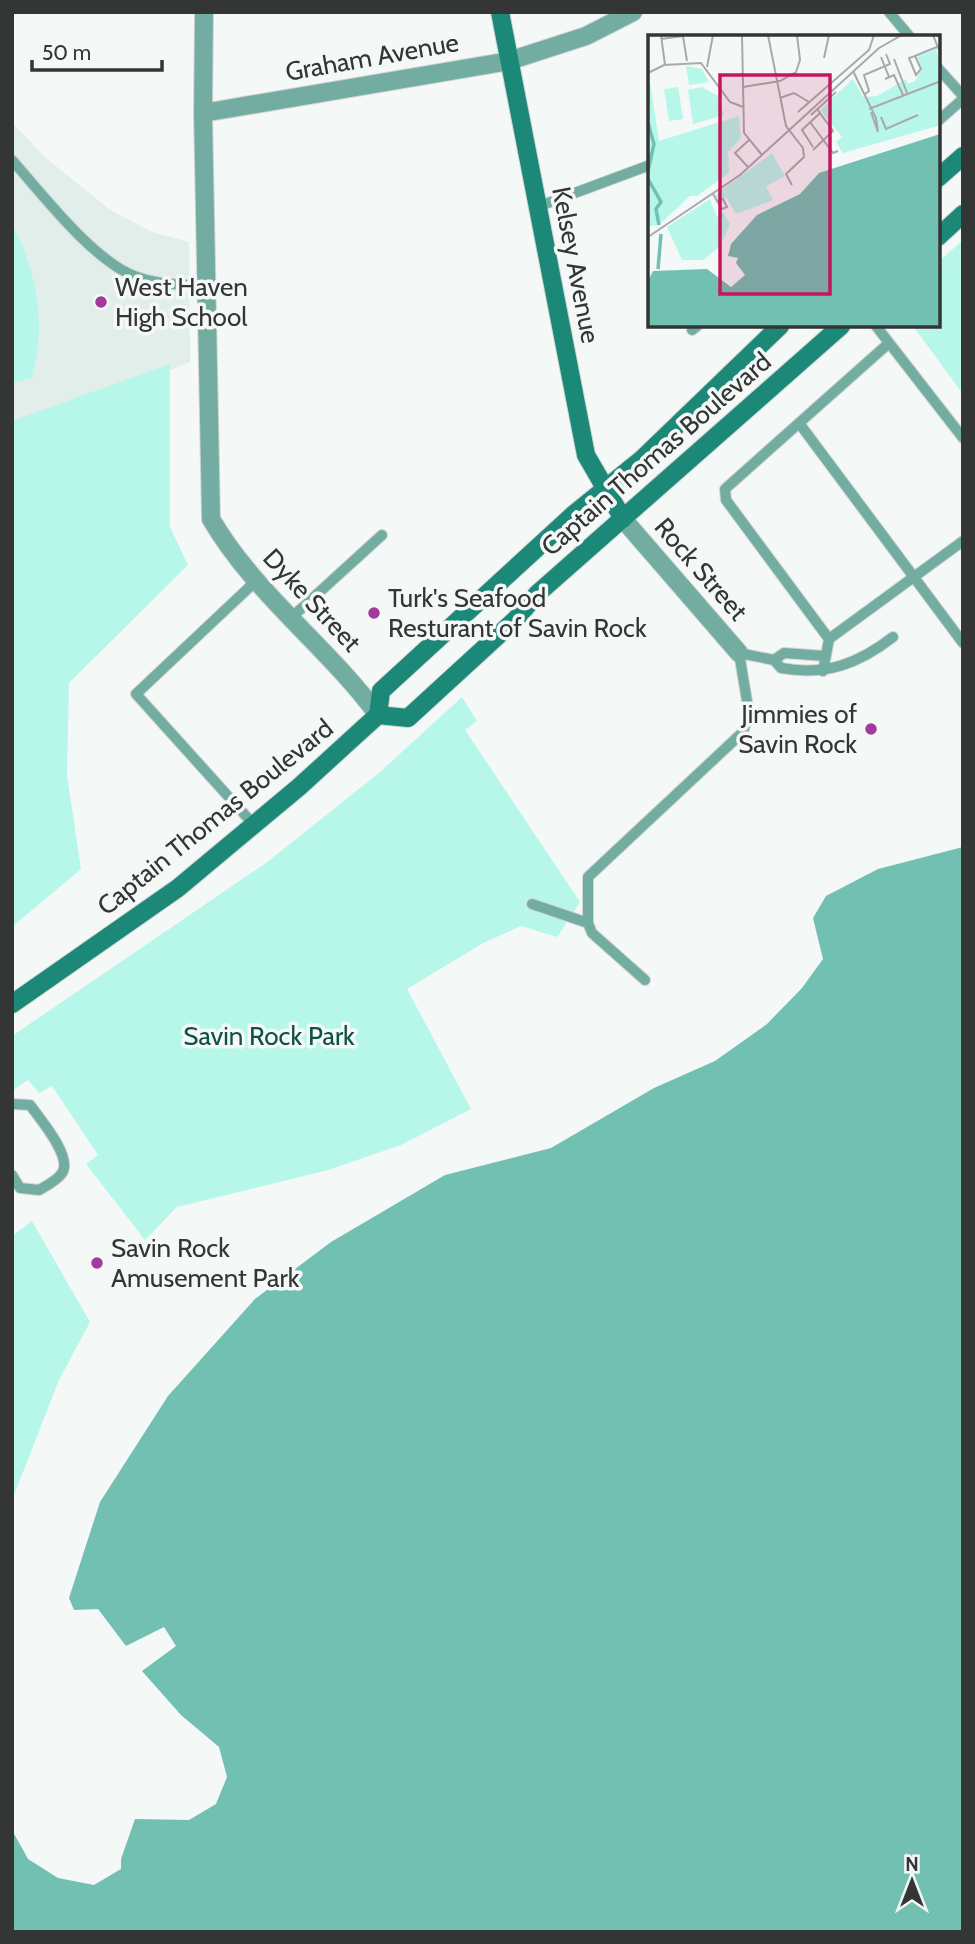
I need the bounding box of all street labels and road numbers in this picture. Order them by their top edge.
street label: Graham Avenue [283,26,461,88]
street label: Kelsey Avenue [545,184,607,346]
street label: Captain Thomas Boulevard [535,345,777,563]
street label: Rock Street [648,511,754,627]
street label: Dyke Street [256,542,368,658]
street label: Captain Thomas Boulevard [91,712,339,922]

